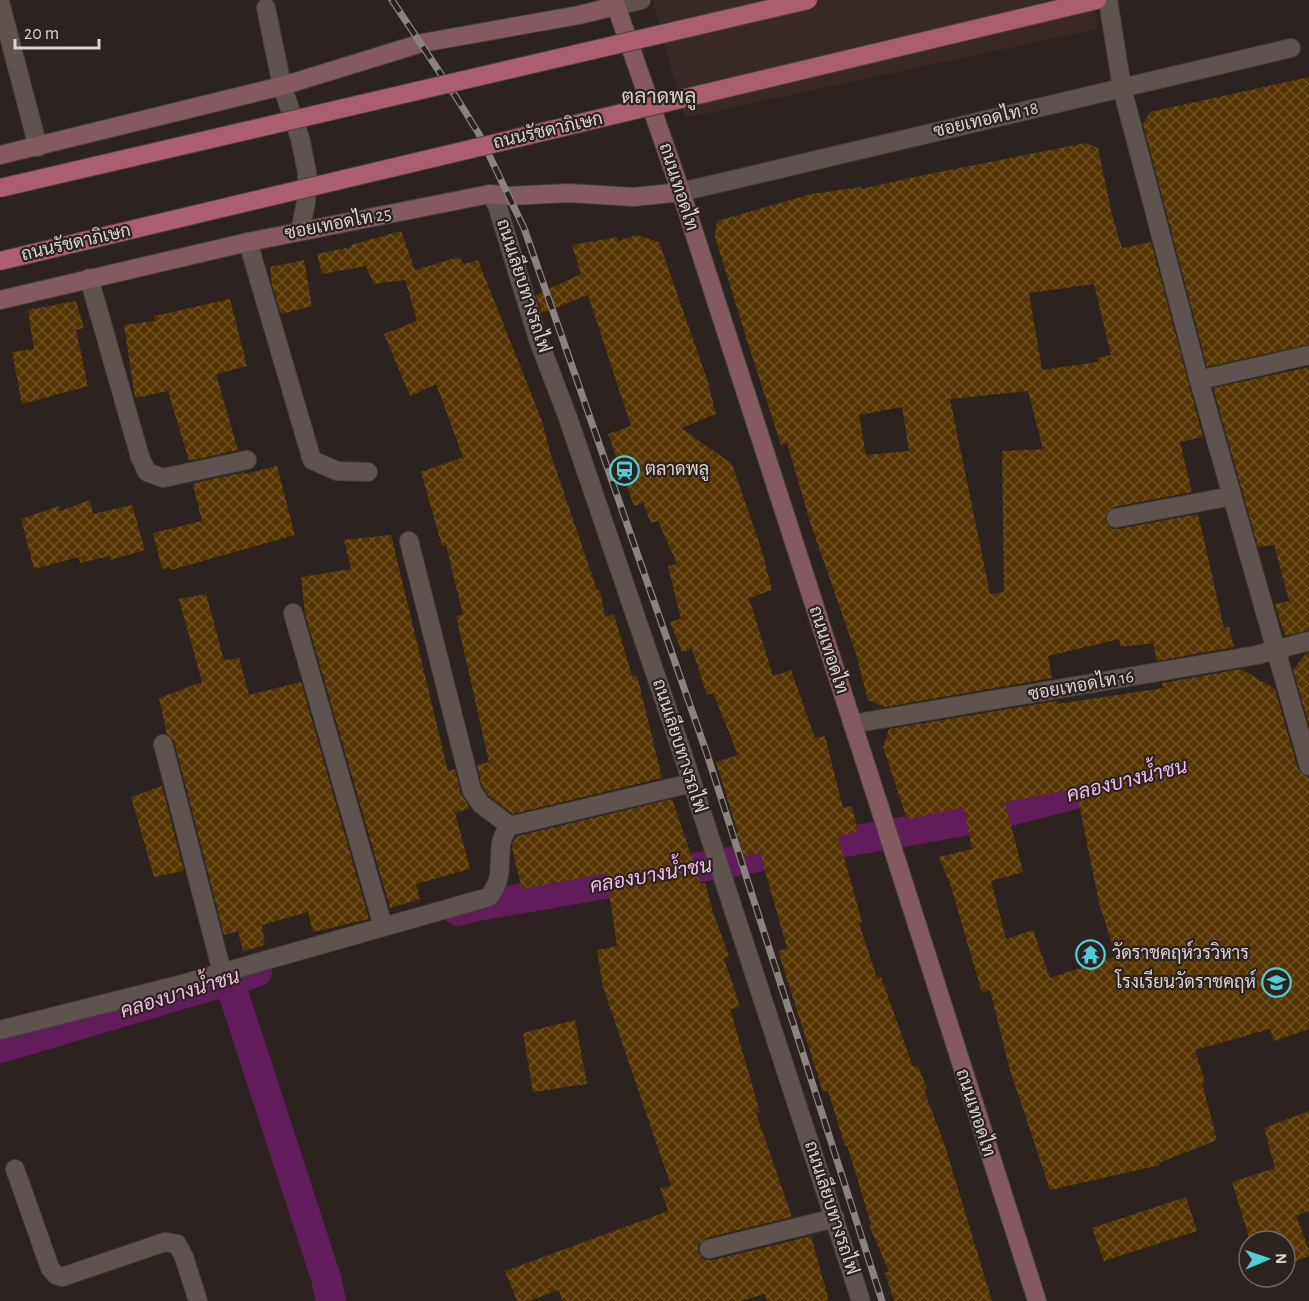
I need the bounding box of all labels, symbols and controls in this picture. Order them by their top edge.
scale bar [15,12,99,50]
text: 20 m [24,25,59,43]
district label: ตลาดพลู [622,86,696,111]
street label: ซอยเทอดไท 18 [931,94,1040,141]
street label: ถนนรัชดาภิเษก [491,107,604,152]
street label: ถนนเทอดไท [655,139,705,233]
street label: ซอยเทอดไท 25 [282,200,393,243]
street label: ถนนเลียบทางรถไฟ [493,215,558,355]
street label: ถนนรัชดาภิเษก [19,219,132,264]
station icon: ตลาดพลู [608,454,640,486]
place label: ตลาดพลู [645,461,709,482]
street label: ถนนเทอดไท [805,602,855,696]
street label: ซอยเทอดไท 16 [1026,663,1135,704]
street label: ถนนเลียบทางรถไฟ [649,675,714,815]
water label: คลองบางน้ำชน [1063,748,1190,806]
water label: คลองบางน้ำชน [587,847,714,897]
temple icon: วัดราชคฤห์วรวิหาร [1075,938,1107,970]
place label: วัดราชคฤห์วรวิหาร [1112,940,1249,964]
water label: คลองบางน้ำชน [115,958,242,1022]
school or university icon: โรงเรียนวัดราชคฤห์ [1261,967,1293,999]
place label: โรงเรียนวัดราชคฤห์ [1114,969,1256,993]
street label: ถนนเทอดไท [952,1065,1002,1159]
street label: ถนนเลียบทางรถไฟ [801,1137,866,1277]
north arrow [1237,1229,1297,1289]
text: N [1273,1253,1289,1264]

